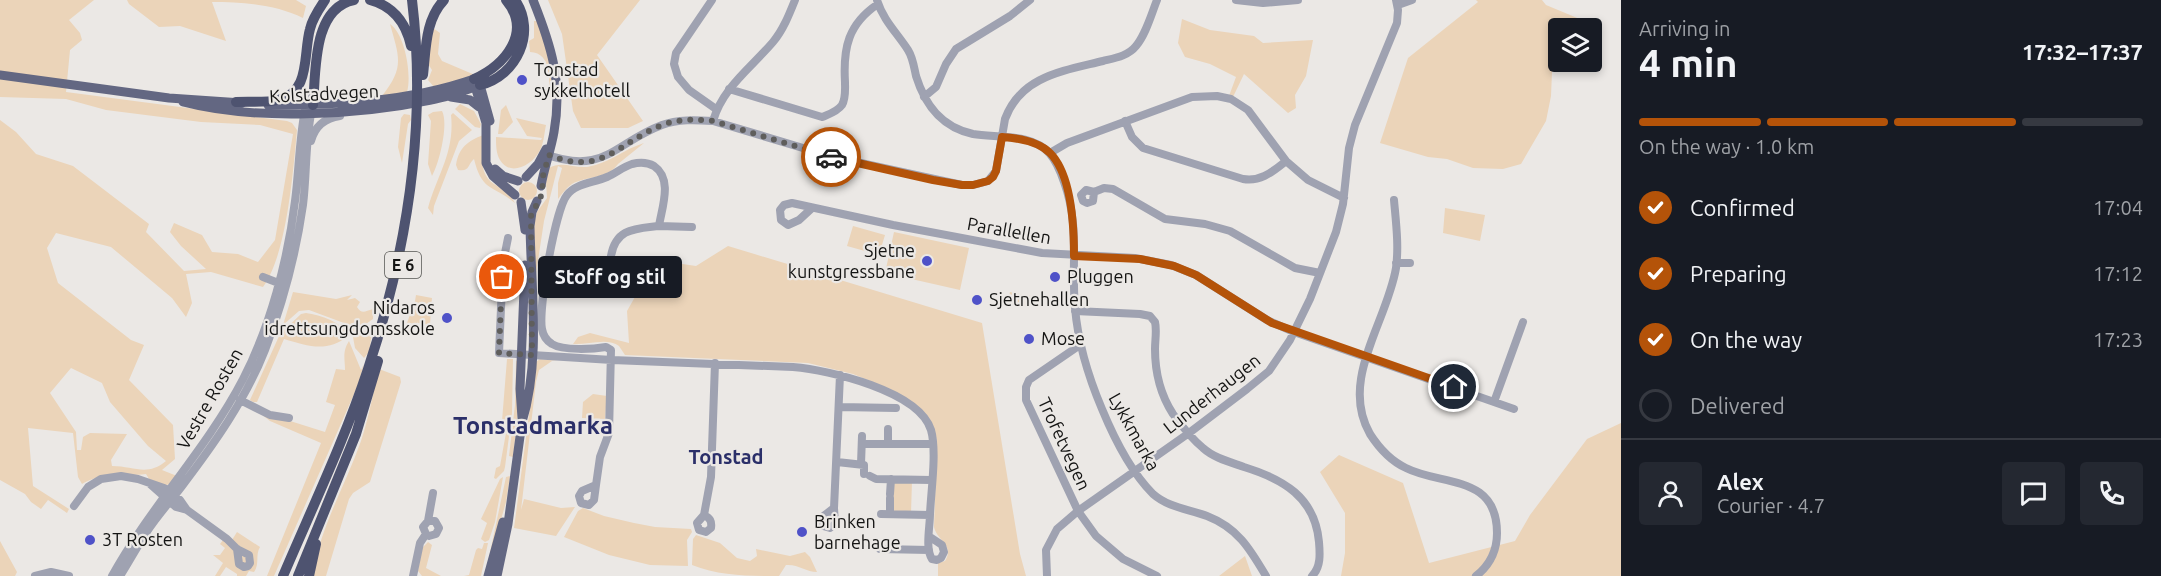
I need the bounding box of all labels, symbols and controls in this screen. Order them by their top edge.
text: Arriving in [1639,17,1730,40]
map controls [1548,18,1602,72]
button: layers [1548,18,1602,72]
text: 17:32–17:37 [2022,39,2143,64]
text: 4 min [1639,41,1738,84]
place label: Tonstad sykkelhotell [534,59,631,100]
marker: Tonstad sykkelhotell [515,73,529,87]
street label: Kolstadvegen [269,80,379,106]
courier [801,127,861,187]
text: On the way · 1.0 km [1639,135,1814,158]
icon: car [815,141,848,174]
icon: check [1639,191,1672,224]
text: Confirmed [1690,195,1795,220]
text: 17:04 [2093,196,2143,219]
street label: Parallellen [966,213,1053,247]
place label: Sjetne kunstgressbane [788,240,915,281]
pin [476,251,527,302]
road number: E 6 [385,252,421,278]
marker: Sjetne kunstgressbane [920,254,934,268]
callout: Stoff og stil [538,256,682,298]
icon: check [1639,257,1672,290]
icon: bag [485,260,518,293]
text: Preparing [1690,261,1787,286]
text: 17:12 [2093,262,2143,285]
text: Stoff og stil [554,265,666,288]
place label: Pluggen [1067,266,1134,286]
marker: Pluggen [1048,270,1062,284]
place label: Sjetnehallen [989,289,1089,309]
marker: Sjetnehallen [970,293,984,307]
place label: Nidaros idrettsungdomsskole [264,297,435,338]
marker: Nidaros idrettsungdomsskole [440,311,454,325]
icon: check [1639,323,1672,356]
text: On the way [1690,327,1802,352]
place label: Mose [1041,328,1085,348]
text: 17:23 [2093,328,2143,351]
marker: Mose [1022,332,1036,346]
street label: Vestre Rosten [172,344,246,453]
street label: Lunderhaugen [1159,349,1264,437]
pin [1428,361,1479,412]
icon: home [1437,370,1470,403]
street label: Lykkmarka [1105,389,1164,474]
text: Delivered [1690,393,1785,418]
street label: Trofetvegen [1035,394,1095,493]
district label: Tonstadmarka [453,412,613,439]
district label: Tonstad [689,445,763,468]
button: person [1639,462,1702,525]
button: chat [2002,462,2065,525]
button: phone [2080,462,2143,525]
text: Alex [1717,469,1764,494]
text: Courier · 4.7 [1717,494,1825,517]
place label: Brinken barnehage [814,511,901,552]
marker: Brinken barnehage [795,525,809,539]
place label: 3T Rosten [102,529,183,549]
marker: 3T Rosten [83,533,97,547]

